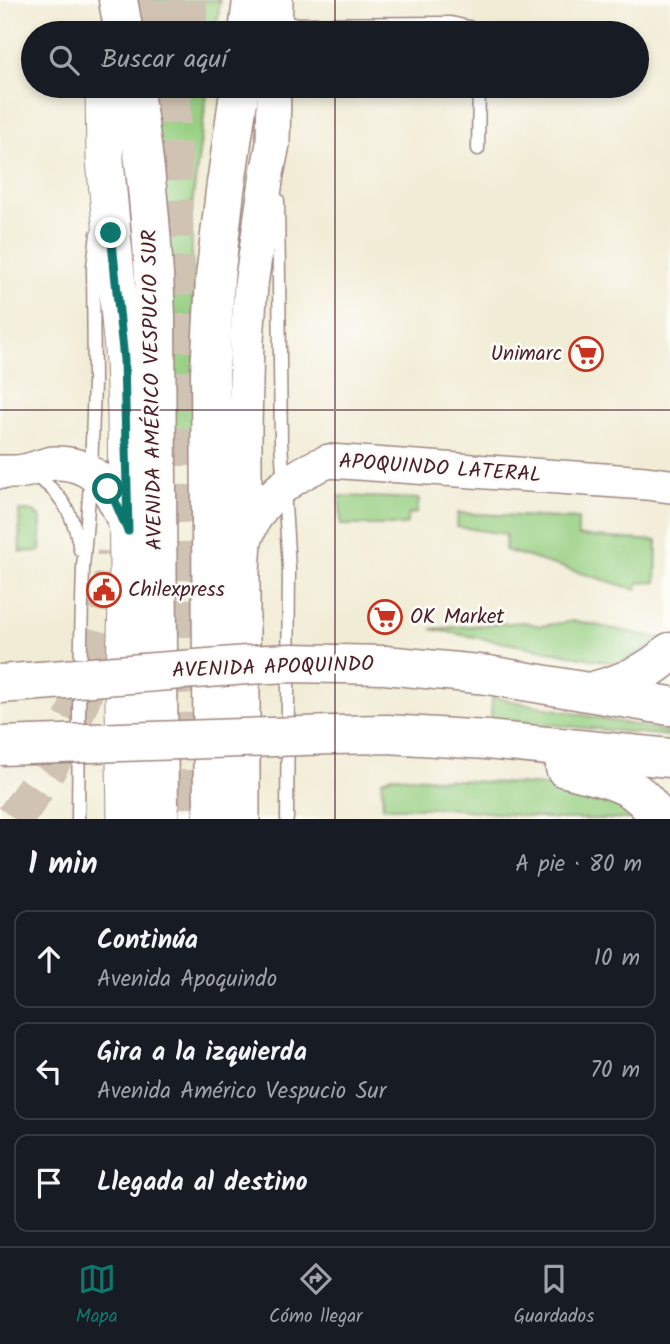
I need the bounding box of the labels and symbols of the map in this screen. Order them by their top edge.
route end [95,217,126,248]
street label: AVENIDA AMÉRICO VESPUCIO SUR [134,229,172,551]
supermarket icon: Unimarc [567,335,605,373]
place label: Unimarc [490,338,562,371]
street label: APOQUINDO LATERAL [338,445,542,493]
route start [92,473,123,504]
public building icon: Chilexpress [85,571,123,609]
place label: Chilexpress [128,574,225,607]
supermarket icon: OK Market [366,598,404,636]
place label: OK Market [410,601,505,634]
street label: AVENIDA APOQUINDO [172,648,375,688]

